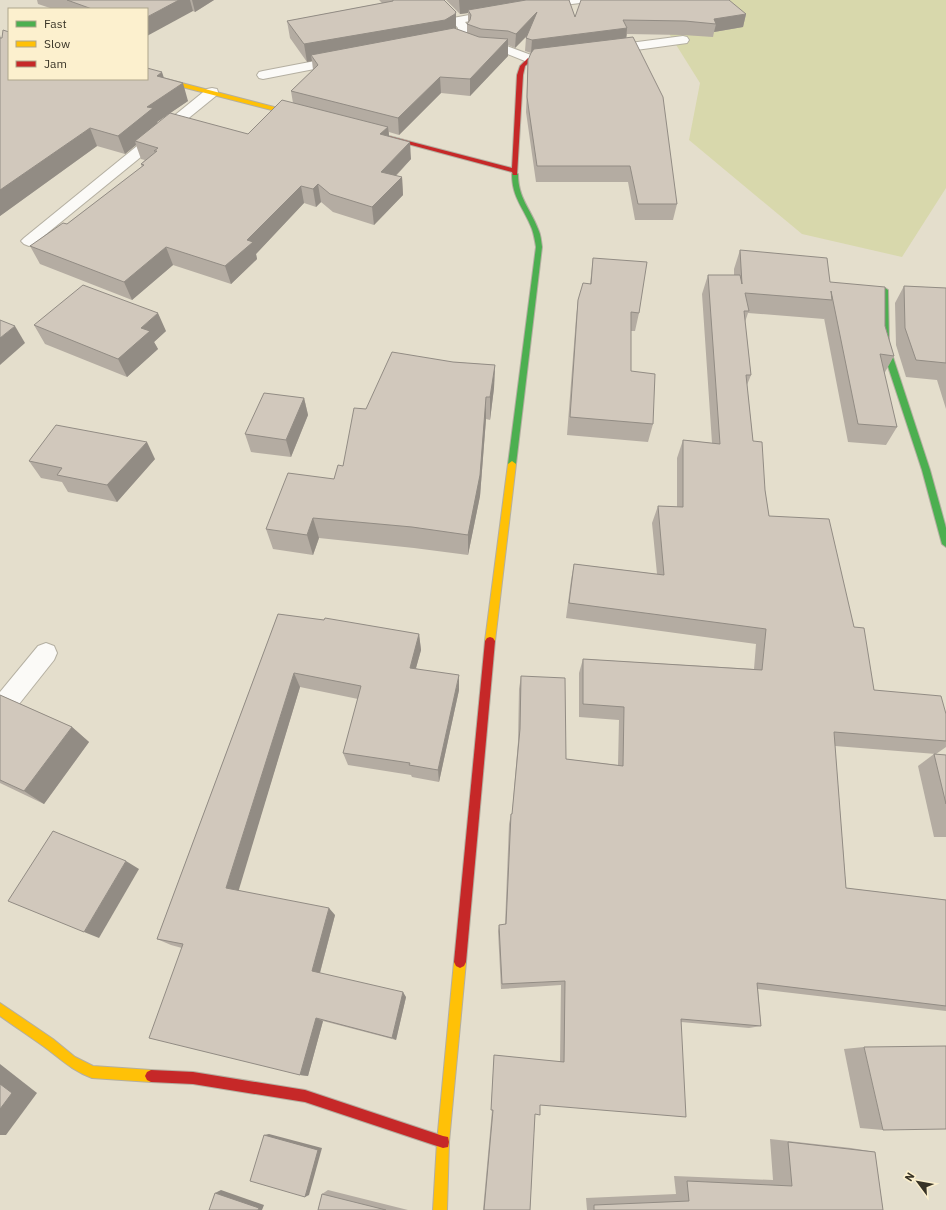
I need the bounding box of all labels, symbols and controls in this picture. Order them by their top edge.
legend [8,8,148,80]
text: Fast [44,16,67,31]
text: Slow [44,36,70,51]
text: Jam [44,56,67,71]
north arrow [898,1162,938,1202]
text: N [901,1170,918,1184]

